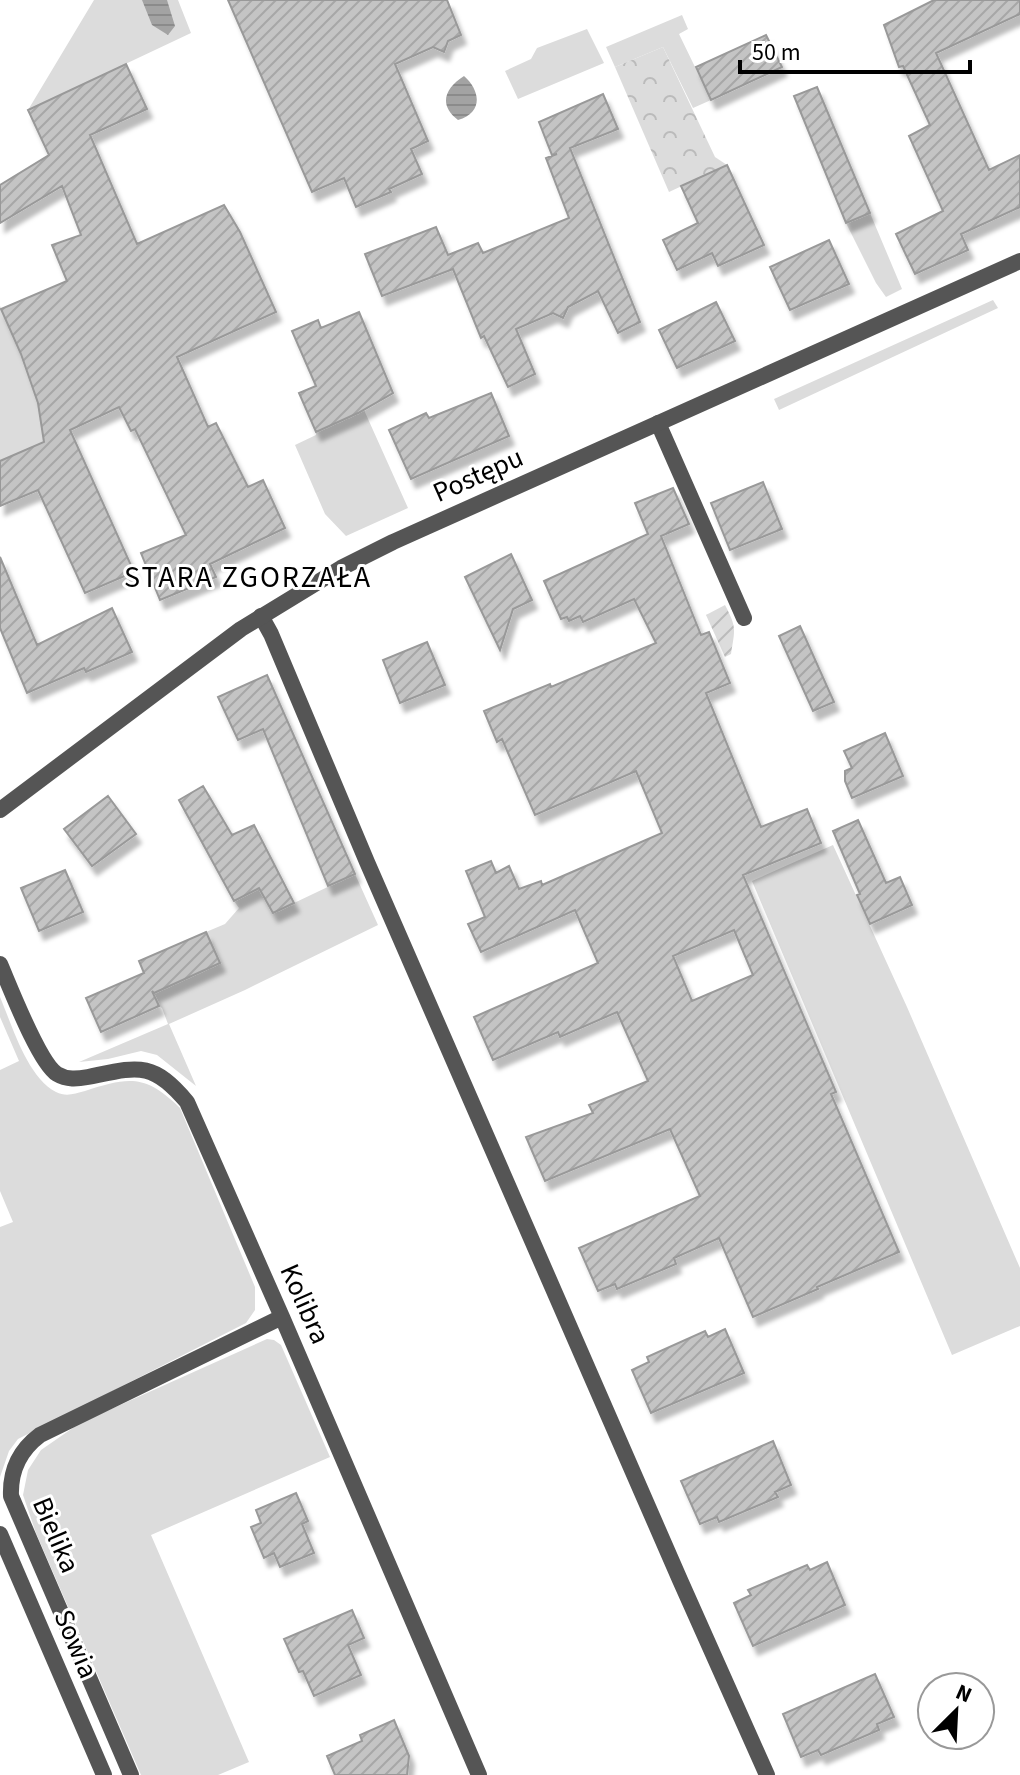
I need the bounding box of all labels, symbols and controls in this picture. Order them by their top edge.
scale bar [740,24,970,74]
text: 50 m [752,35,801,70]
street label: Postępu [426,437,530,513]
district label: STARA ZGORZAŁA [124,556,372,599]
street label: Kolibra [270,1258,340,1350]
street label: Bielika [22,1491,90,1579]
street label: Sowia [44,1603,108,1685]
north arrow [916,1671,996,1751]
text: N [951,1676,977,1711]

